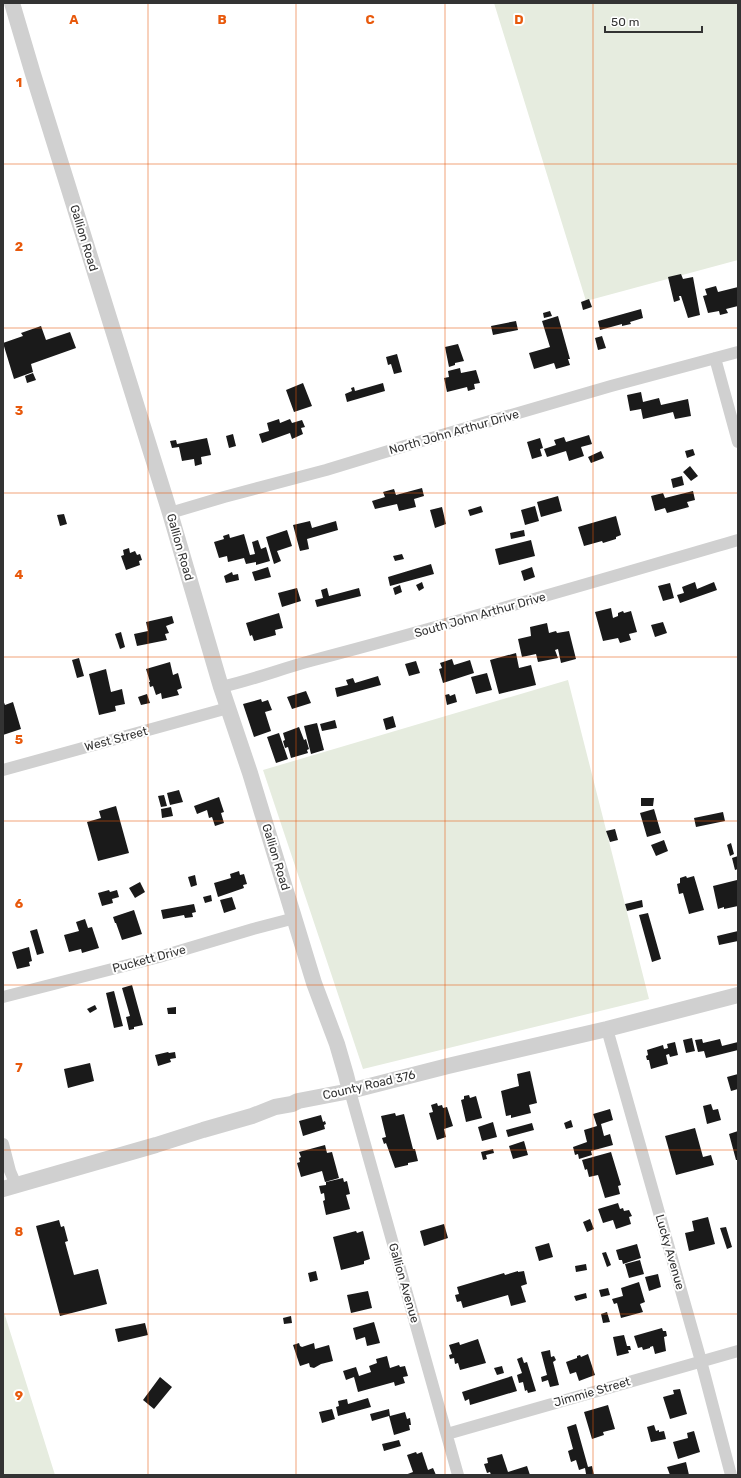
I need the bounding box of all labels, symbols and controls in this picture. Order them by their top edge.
scale bar [605,8,702,34]
text: A [69,12,79,27]
text: B [217,12,227,27]
text: C [365,12,375,27]
text: D [514,12,524,27]
text: 50 m [611,15,639,29]
text: 1 [16,75,22,90]
street label: Gallion Road [67,203,101,273]
text: 2 [15,239,23,254]
text: 3 [15,403,24,418]
street label: North John Arthur Drive [387,407,521,457]
street label: Gallion Road [164,512,196,582]
text: 4 [15,567,24,582]
street label: South John Arthur Drive [413,589,548,640]
street label: West Street [83,724,149,754]
text: 5 [15,732,23,747]
street label: Gallion Road [259,822,293,892]
text: 6 [15,896,24,911]
street label: Puckett Drive [111,942,187,976]
text: 7 [15,1060,23,1075]
street label: County Road 376 [321,1068,417,1102]
street label: Lucky Avenue [653,1213,687,1291]
text: 8 [15,1224,24,1239]
street label: Gallion Avenue [386,1241,422,1325]
street label: Jimmie Street [552,1374,632,1410]
text: 9 [15,1388,23,1403]

